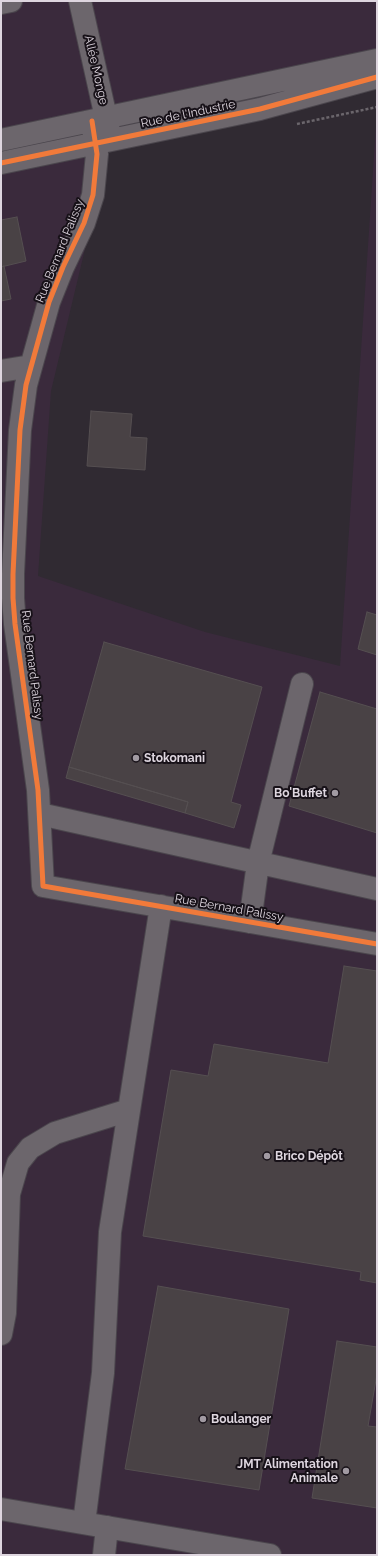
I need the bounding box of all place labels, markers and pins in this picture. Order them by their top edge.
place label: Stokomani [144,751,205,765]
marker: Stokomani [131,753,141,763]
place label: Bo'Buffet [274,786,327,800]
marker: Bo'Buffet [330,788,340,798]
place label: Brico Dépôt [275,1149,343,1163]
marker: Brico Dépôt [262,1151,272,1161]
place label: Boulanger [211,1412,271,1426]
marker: Boulanger [198,1414,208,1424]
place label: JMT Alimentation Animale [237,1457,338,1485]
marker: JMT Alimentation Animale [341,1466,351,1476]

